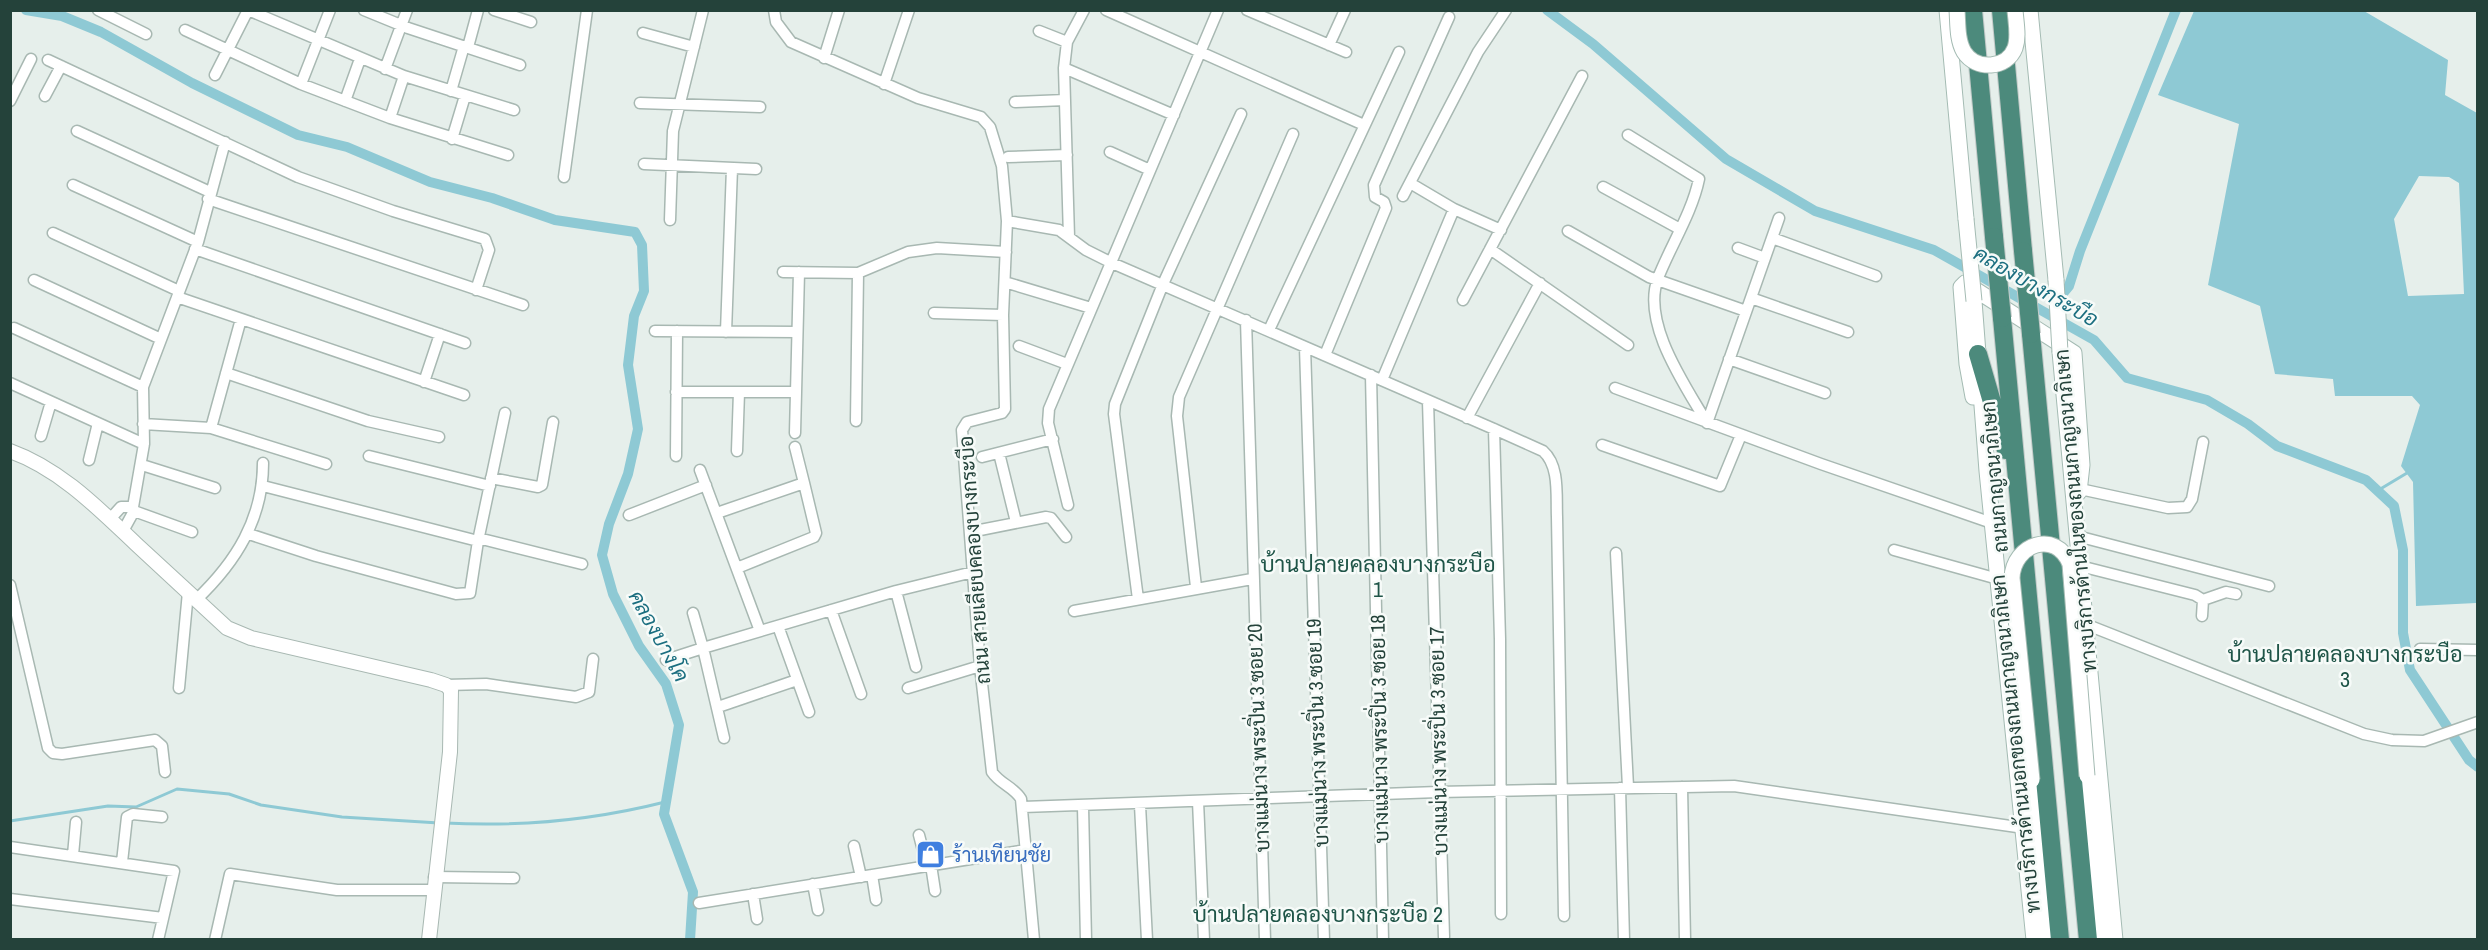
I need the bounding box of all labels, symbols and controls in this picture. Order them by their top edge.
water label: คลองบางกระบือ [1968,239,2104,333]
street label: ทางบริการด้านในของถนนกาญจนาภิเษก [2047,348,2103,674]
street label: ถนนกาญจนาภิเษก [1974,400,2014,554]
street label: ถนน สายเลียบคลองบางกระบือ [952,435,996,685]
district label: บ้านปลายคลองบางกระบือ 1 [1260,549,1496,604]
street label: ทางบริการด้านนอกของถนนกาญจนาภิเษก [1984,573,2046,915]
water label: คลองบางโค [622,585,696,687]
street label: บางแม่นาง พระปิ่น 3 ซอย 18 [1361,614,1394,844]
street label: บางแม่นาง พระปิ่น 3 ซอย 19 [1297,618,1334,848]
street label: บางแม่นาง พระปิ่น 3 ซอย 20 [1238,623,1275,853]
street label: บางแม่นาง พระปิ่น 3 ซอย 17 [1420,626,1453,856]
district label: บ้านปลายคลองบางกระบือ 3 [2227,639,2463,694]
shop icon: ร้านเทียนชัย [915,838,947,870]
place label: ร้านเทียนชัย [952,841,1051,868]
district label: บ้านปลายคลองบางกระบือ 2 [1193,899,1443,929]

